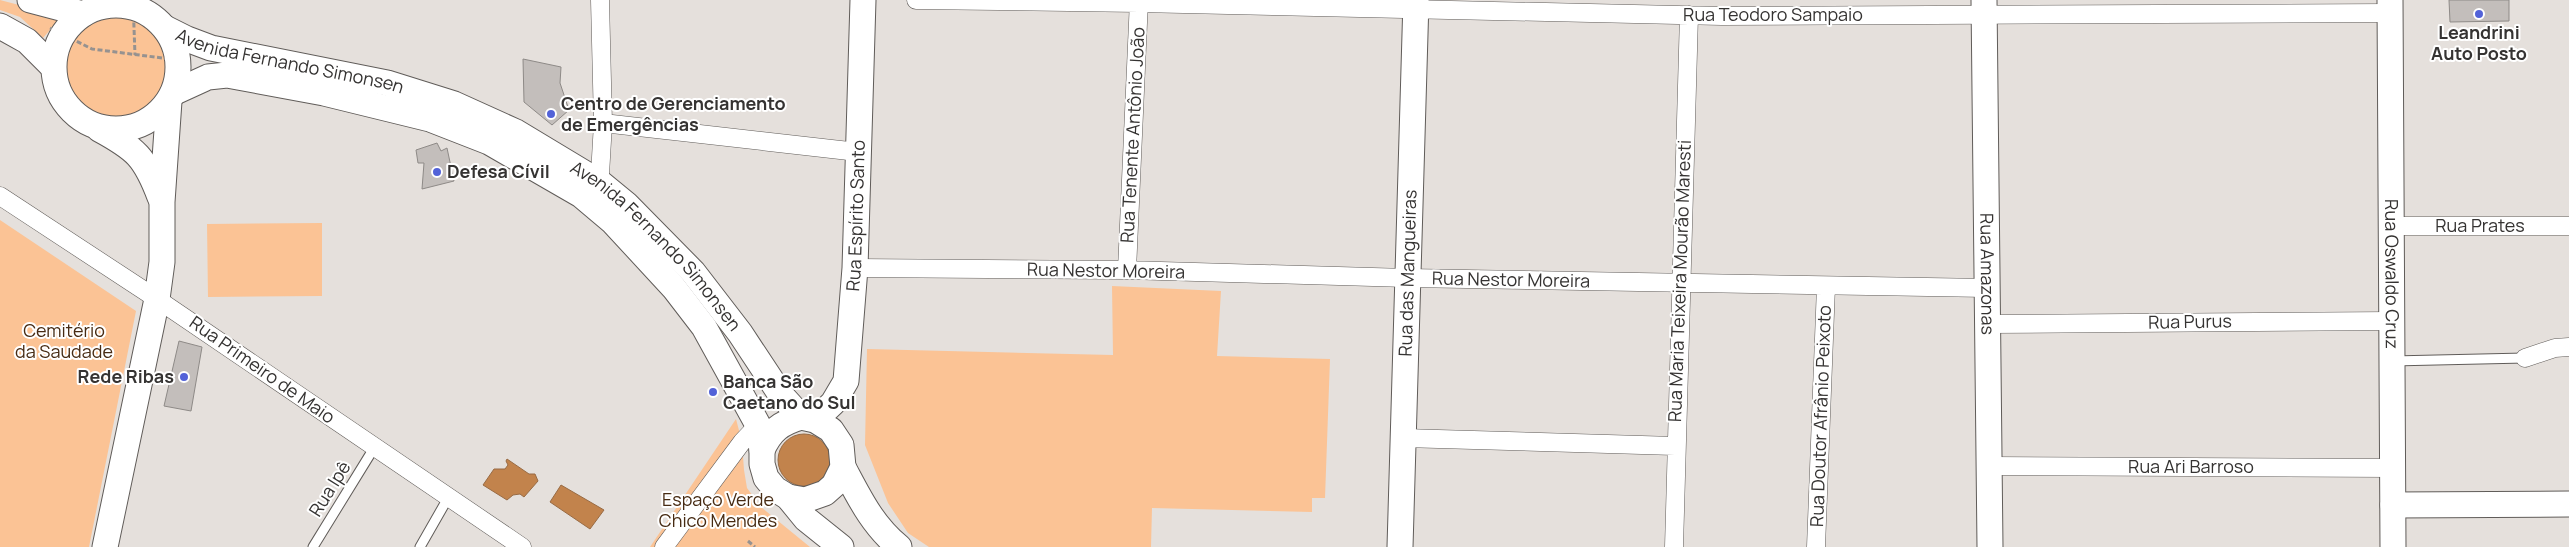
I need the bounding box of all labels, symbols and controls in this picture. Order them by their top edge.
street label: Rua Teodoro Sampaio [1683,2,1863,26]
marker: Leandrini Auto Posto [2473,8,2485,20]
place label: Leandrini Auto Posto [2431,20,2527,65]
street label: Avenida Fernando Simonsen [172,22,407,99]
street label: Rua Tenente Antônio João [1114,26,1150,243]
place label: Centro de Gerenciamento de Emergências [561,91,786,136]
marker: Centro de Gerenciamento de Emergências [545,108,557,120]
street label: Rua Maria Teixeira Mourão Maresti [1662,139,1696,422]
street label: Rua Espírito Santo [840,140,870,292]
street label: Avenida Fernando Simonsen [566,155,747,335]
place label: Defesa Cívil [447,159,550,183]
marker: Defesa Cívil [431,166,443,178]
street label: Rua das Mangueiras [1393,189,1421,357]
street label: Rua Oswaldo Cruz [2380,199,2405,349]
street label: Rua Amazonas [1975,213,2001,335]
street label: Rua Prates [2435,213,2525,237]
street label: Rua Nestor Moreira [1027,257,1185,283]
street label: Rua Nestor Moreira [1432,266,1590,292]
street label: Rua Doutor Afrânio Peixoto [1804,305,1836,527]
street label: Rua Purus [2148,308,2232,334]
street label: Rua Primeiro de Maio [185,310,340,428]
park label: Cemitério da Saudade [15,318,113,363]
place label: Rede Ribas [78,364,174,388]
place label: Banca São Caetano do Sul [723,369,855,414]
marker: Rede Ribas [178,371,190,383]
marker: Banca São Caetano do Sul [707,386,719,398]
street label: Rua Ari Barroso [2128,454,2254,478]
street label: Rua Ipê [303,456,355,521]
park label: Espaço Verde Chico Mendes [659,487,777,532]

